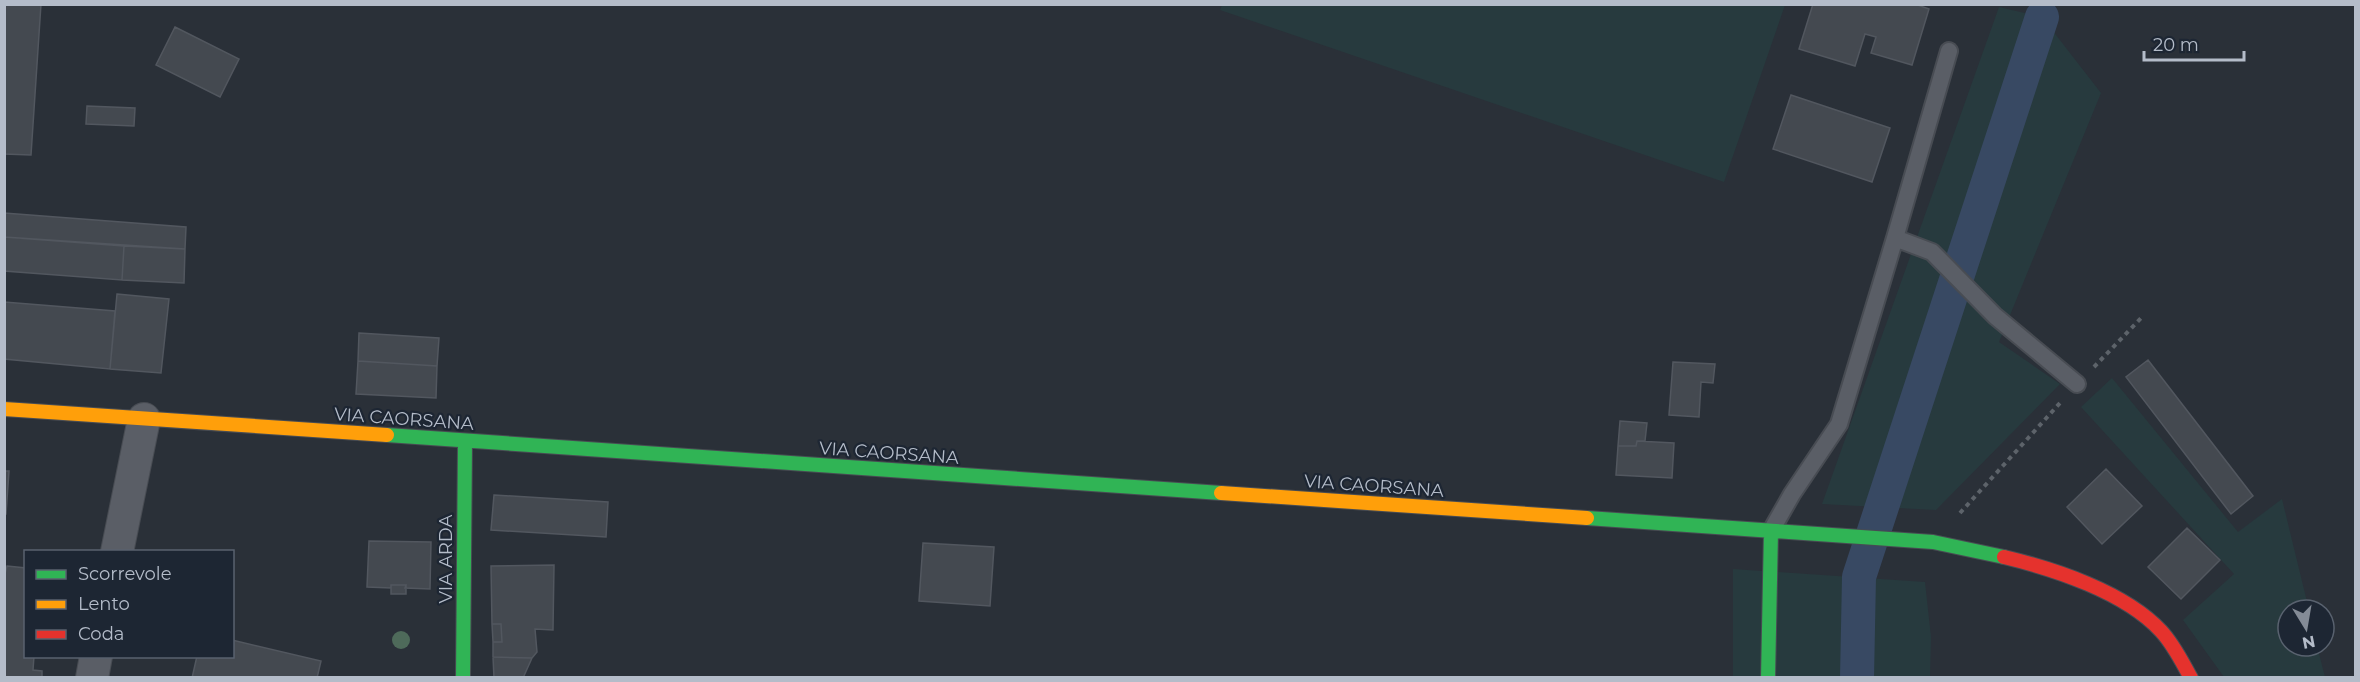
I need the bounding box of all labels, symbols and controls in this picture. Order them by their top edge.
scale bar [2144,24,2244,62]
text: 20 m [2153,34,2199,56]
street label: VIA CAORSANA [333,403,475,435]
street label: VIA CAORSANA [818,437,960,469]
street label: VIA CAORSANA [1303,470,1445,502]
street label: VIA ARDA [435,514,457,603]
legend [24,550,234,658]
text: Scorrevole [78,563,172,585]
text: Lento [78,593,130,615]
north arrow [2276,598,2336,658]
text: Coda [78,623,124,645]
text: N [2301,632,2317,653]

